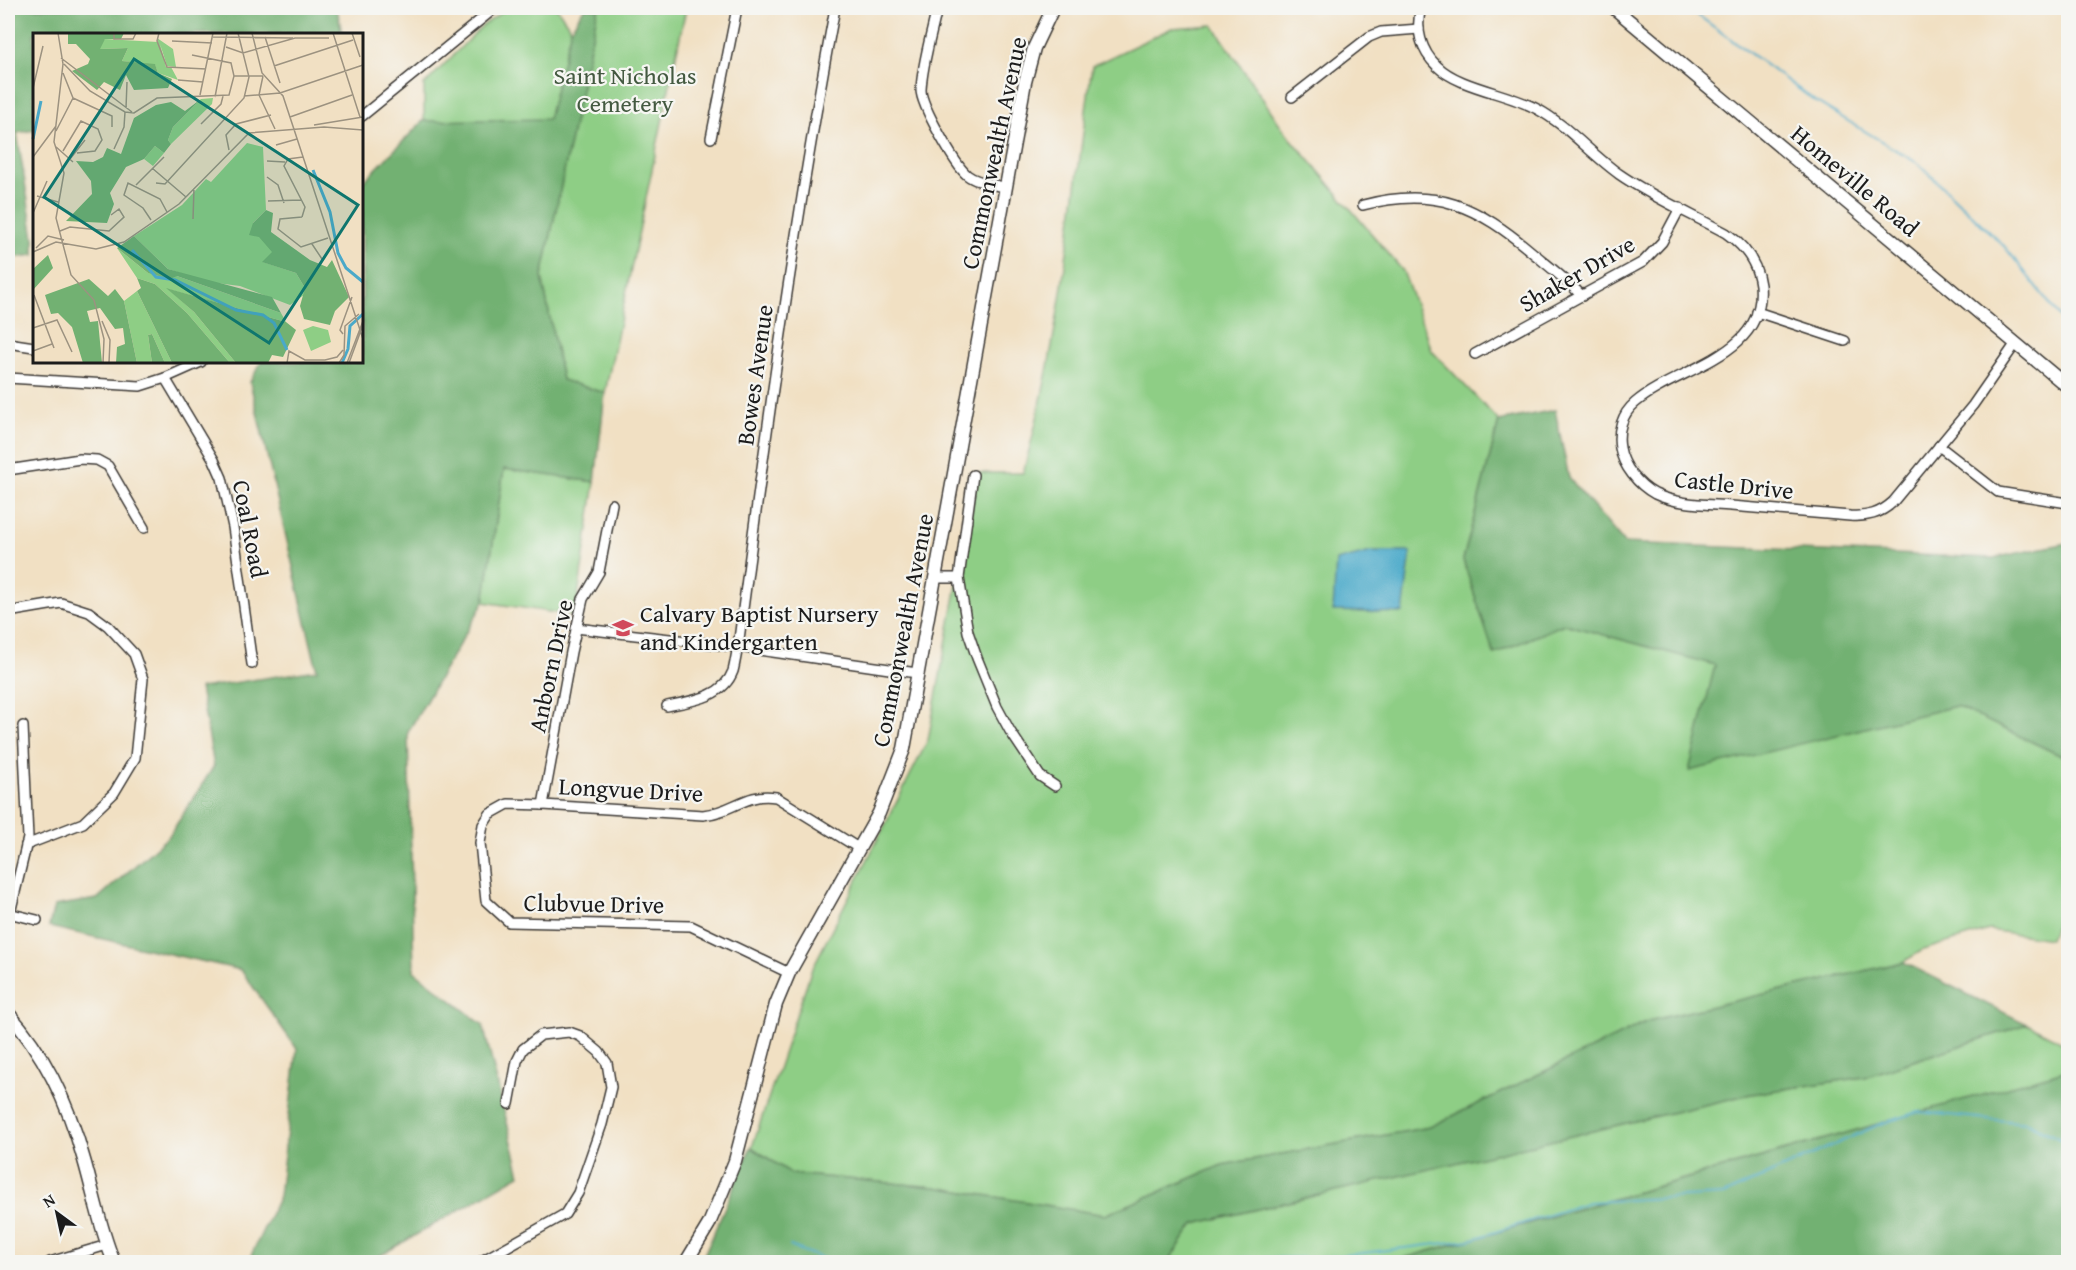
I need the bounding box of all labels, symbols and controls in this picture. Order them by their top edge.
inset map [33,33,363,363]
street label: Commonwealth Avenue [952,33,1035,272]
park label: Saint Nicholas Cemetery [553,58,697,121]
street label: Homeville Road [1784,116,1927,245]
street label: Shaker Drive [1512,226,1641,321]
street label: Bowes Avenue [727,302,782,448]
street label: Castle Drive [1673,461,1795,508]
street label: Coal Road [224,477,277,581]
street label: Commonwealth Avenue [863,510,942,750]
street label: Anborn Drive [519,596,582,736]
place label: Calvary Baptist Nursery and Kindergarten [640,596,879,659]
school or university icon: Calvary Baptist Nursery and Kindergarten [611,616,635,640]
street label: Longvue Drive [558,768,704,811]
street label: Clubvue Drive [523,885,665,922]
north arrow [27,1183,87,1243]
text: N [38,1187,60,1213]

